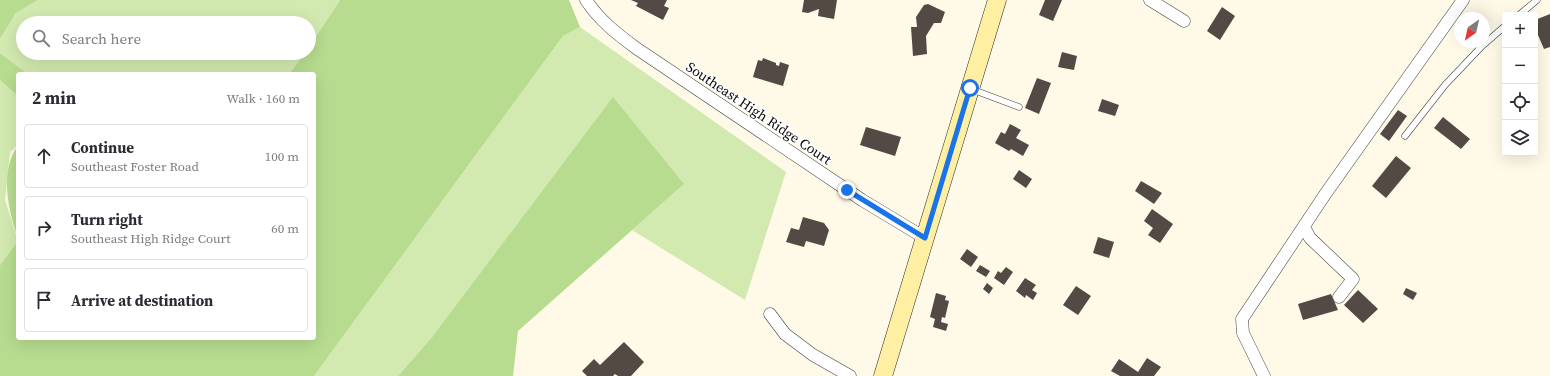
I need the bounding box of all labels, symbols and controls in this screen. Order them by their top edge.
north arrow [1454,12,1490,48]
map controls [1502,12,1538,156]
button: + [1502,12,1538,48]
search box [16,16,316,60]
icon: search [30,27,52,49]
text: Search here [62,28,141,49]
button: − [1502,48,1538,84]
street label: Southeast High Ridge Court [682,57,836,170]
route start [961,79,979,97]
button: locate [1502,84,1538,120]
text: 2 min [32,86,76,110]
text: Walk · 160 m [227,90,300,107]
button: layers [1502,120,1538,156]
text: Continue [71,137,134,158]
icon: ahead [33,145,55,167]
text: 100 m [265,148,299,165]
text: Southeast Foster Road [71,158,199,175]
route end [838,181,856,199]
text: Turn right [71,209,143,230]
icon: right [33,217,55,239]
text: 60 m [271,220,299,237]
text: Southeast High Ridge Court [71,230,230,247]
icon: arrive [33,289,55,311]
text: Arrive at destination [71,290,213,311]

